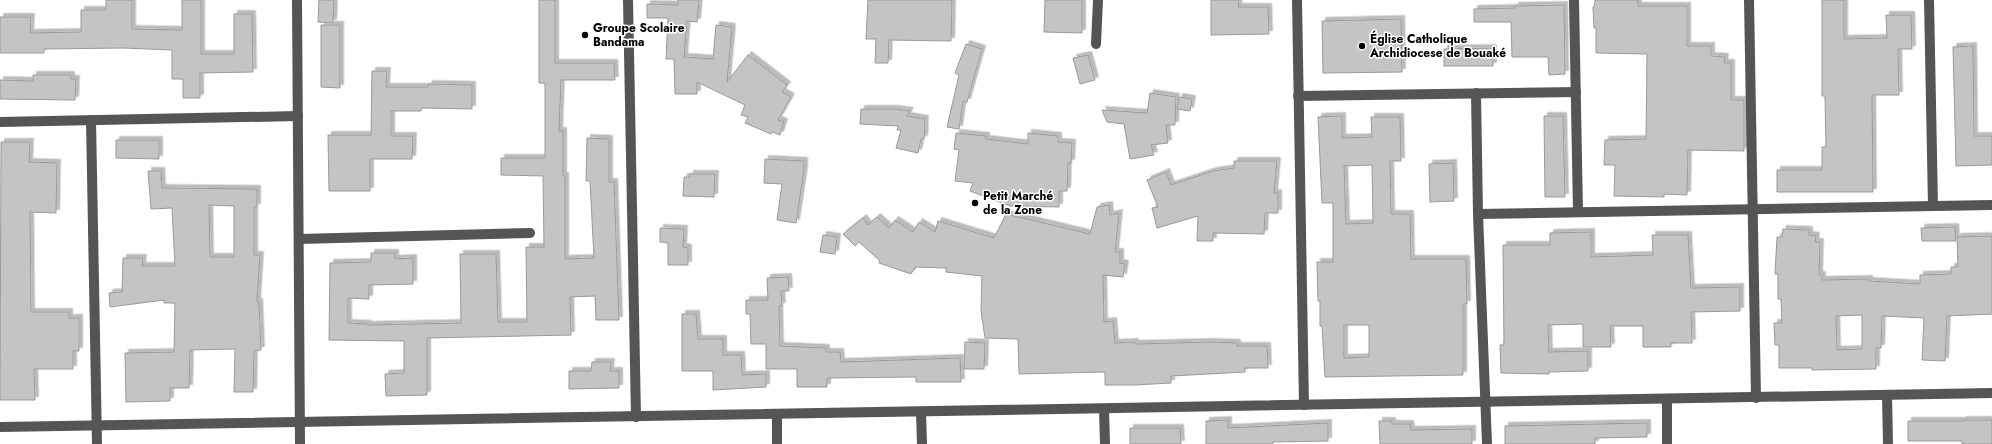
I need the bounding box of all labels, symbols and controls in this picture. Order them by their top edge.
place label: Groupe Scolaire Bandama [593,19,685,51]
marker: Groupe Scolaire Bandama [580,30,590,40]
place label: Église Catholique Archidiocese de Bouaké [1369,30,1506,62]
marker: Église Catholique Archidiocese de Bouaké [1357,41,1367,51]
place label: Petit Marché de la Zone [983,187,1053,219]
marker: Petit Marché de la Zone [970,198,980,208]

